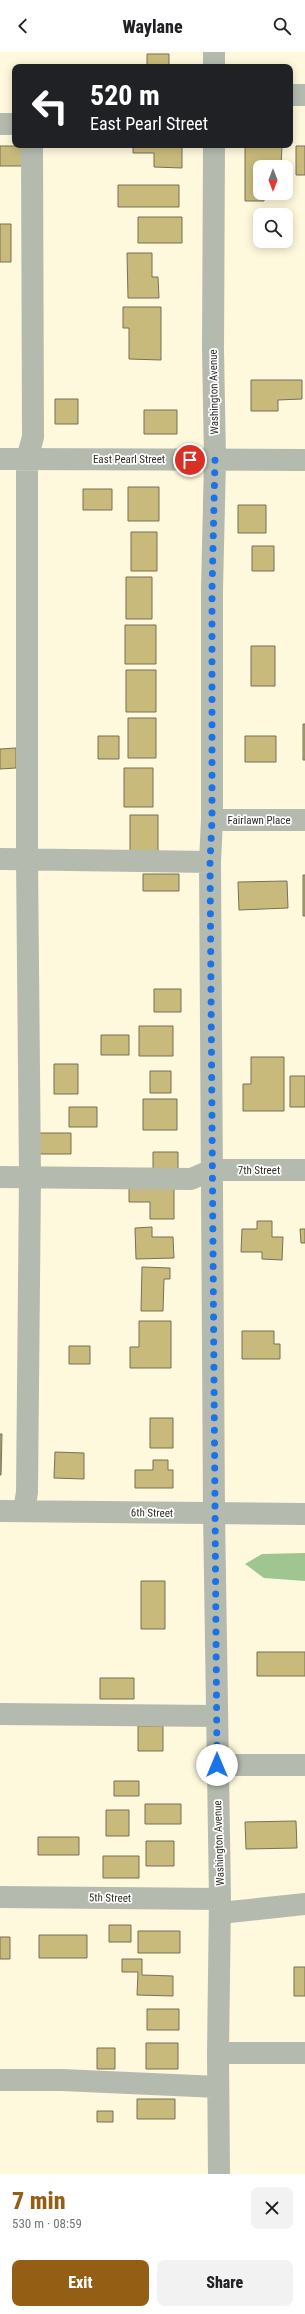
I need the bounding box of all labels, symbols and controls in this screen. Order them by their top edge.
icon: back [12,15,34,37]
icon: search [271,15,293,37]
text: Waylane [122,16,183,37]
text: 520 m [90,79,160,112]
icon: left [24,80,76,132]
text: East Pearl Street [90,113,208,134]
north arrow [253,160,293,200]
map controls [253,160,293,248]
button: search [253,208,293,248]
street label: Washington Avenue [207,349,221,435]
pin [173,443,207,477]
icon: arrive [179,449,201,471]
street label: East Pearl Street [93,453,165,466]
street label: Fairlawn Place [227,814,291,827]
street label: 7th Street [238,1164,280,1177]
street label: 6th Street [131,1506,173,1520]
position arrow [196,1744,238,1786]
street label: Washington Avenue [211,1800,227,1886]
street label: 5th Street [89,1891,131,1905]
text: 7 min [12,2187,66,2215]
button: close [251,2187,293,2229]
text: 530 m · 08:59 [12,2216,82,2231]
button: Exit [12,2260,149,2306]
button: Share [157,2260,293,2306]

